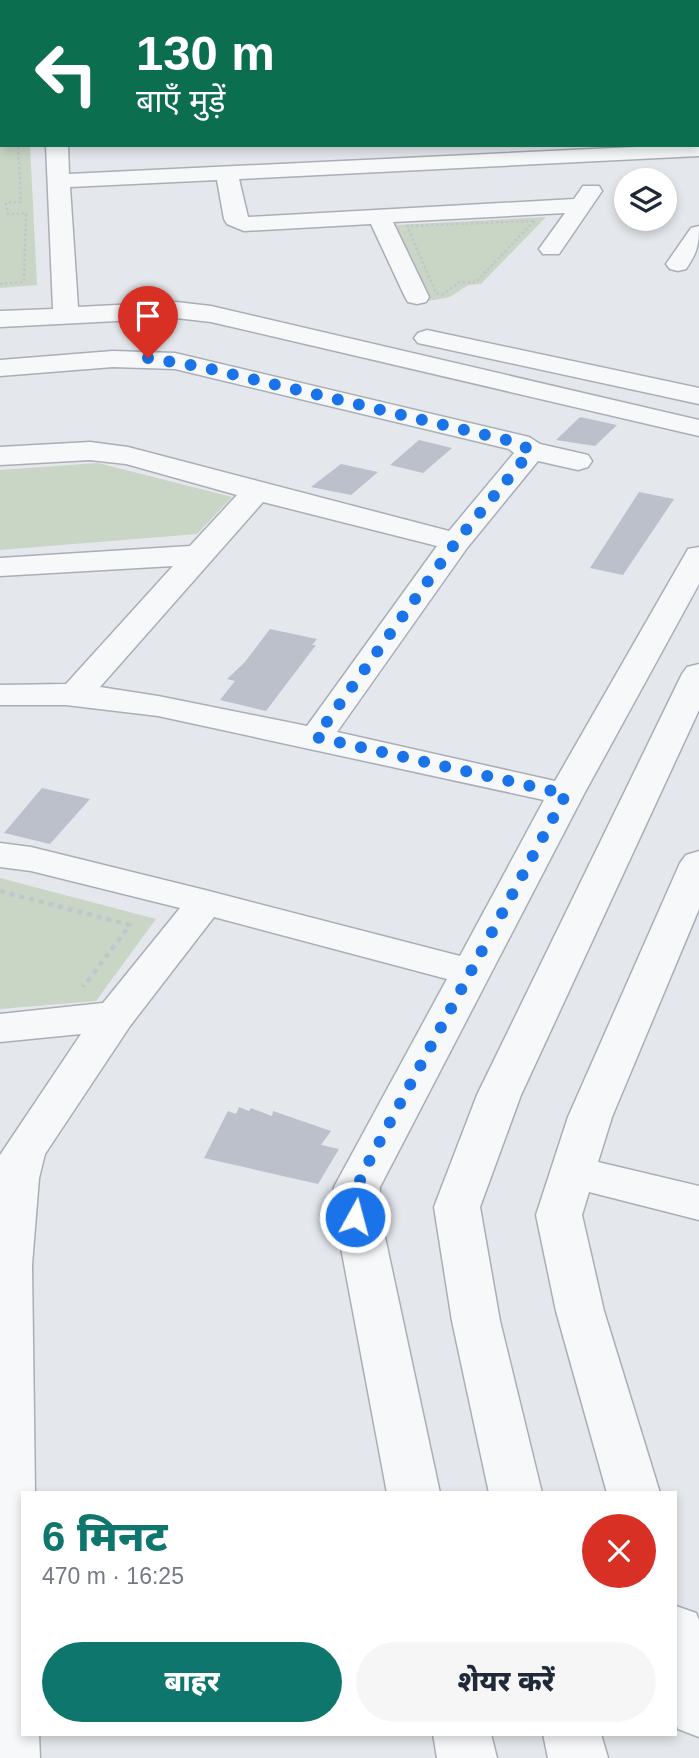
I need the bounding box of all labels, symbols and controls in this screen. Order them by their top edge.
text: 130 m [136,26,275,80]
icon: left [21,28,112,119]
text: बाएँ मुड़ें [136,83,225,119]
map controls [614,168,677,231]
button: layers [614,168,677,231]
pin [118,286,178,358]
icon: arrive [129,297,167,335]
position arrow [318,1180,392,1254]
text: 6 मिनट [42,1513,167,1560]
button: close [582,1514,656,1588]
text: 470 m · 16:25 [42,1563,184,1589]
button: बाहर [42,1642,342,1722]
button: शेयर करें [356,1642,656,1722]

